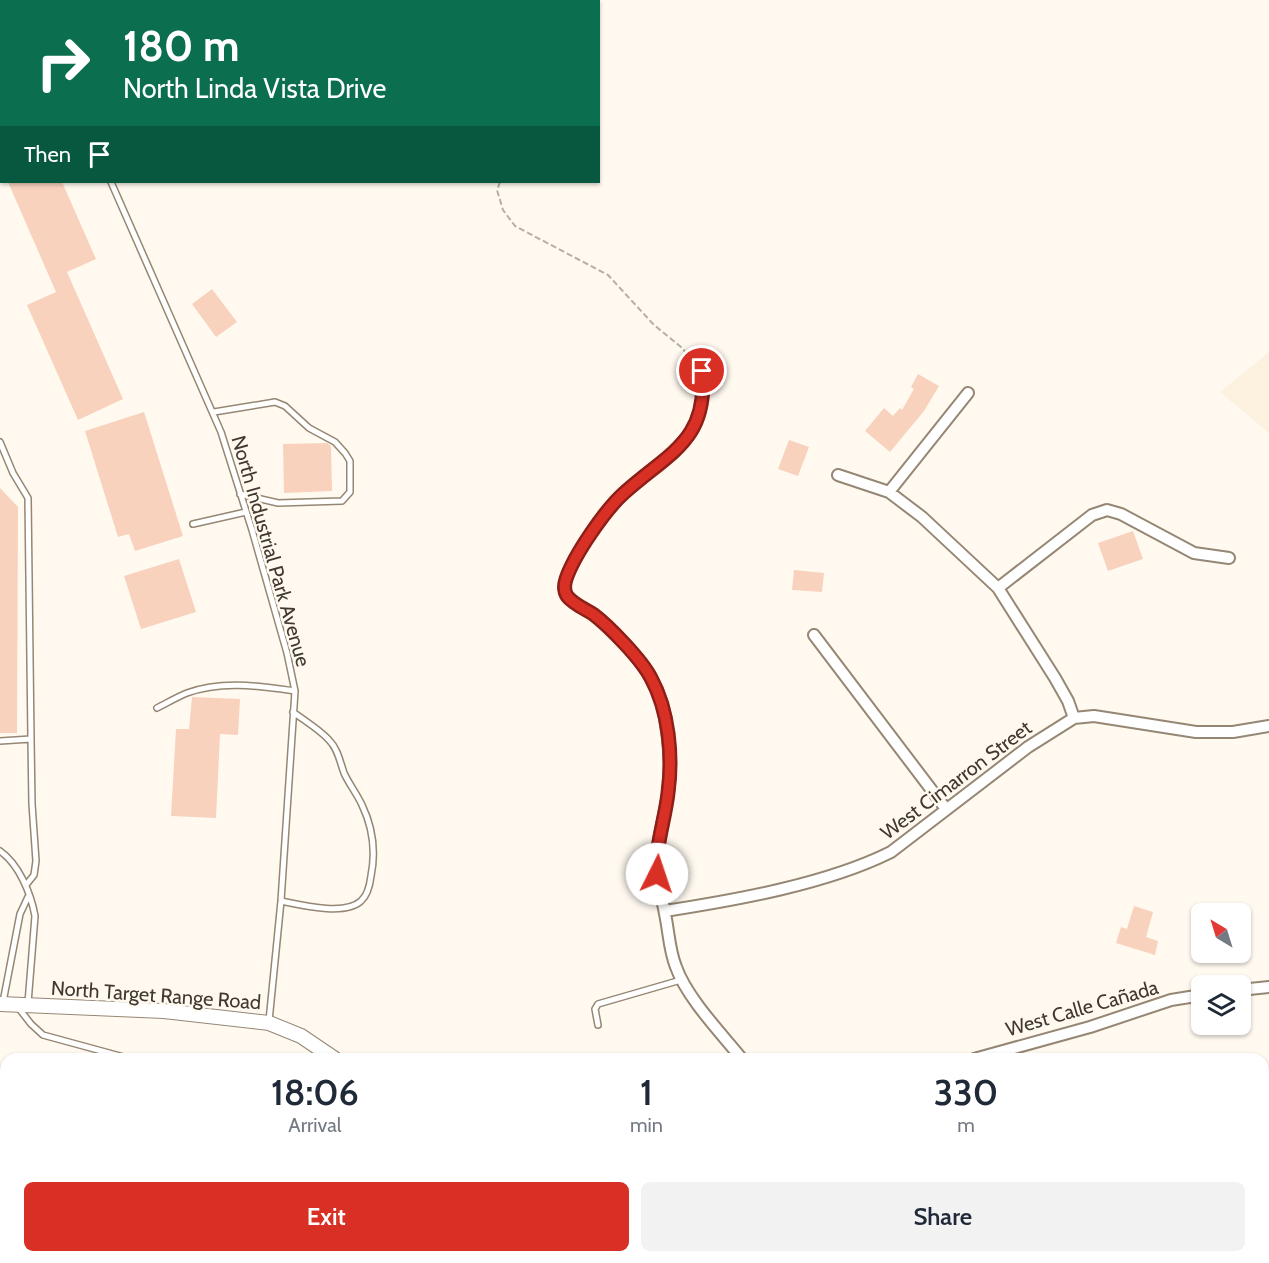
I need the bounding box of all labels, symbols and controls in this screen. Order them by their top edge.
text: 180 m [123,20,239,72]
icon: right [24,24,102,102]
text: North Linda Vista Drive [123,72,386,105]
icon: arrive [83,138,116,171]
text: Then [24,141,71,168]
pin [676,345,727,396]
icon: arrive [685,354,718,387]
street label: North Industrial Park Avenue [226,433,316,669]
street label: West Cimarron Street [876,715,1036,845]
position arrow [625,842,689,906]
north arrow [1191,903,1251,963]
map controls [1191,903,1251,1035]
street label: West Calle Cañada [1003,975,1161,1041]
button: layers [1191,975,1251,1035]
street label: North Target Range Road [50,976,262,1014]
text: 18:06 [271,1070,359,1114]
text: 1 [640,1070,653,1114]
text: 330 [934,1070,998,1114]
text: Arrival [288,1113,342,1137]
text: min [630,1113,663,1137]
text: m [957,1113,975,1137]
button: Exit [24,1182,629,1251]
button: Share [641,1182,1245,1251]

